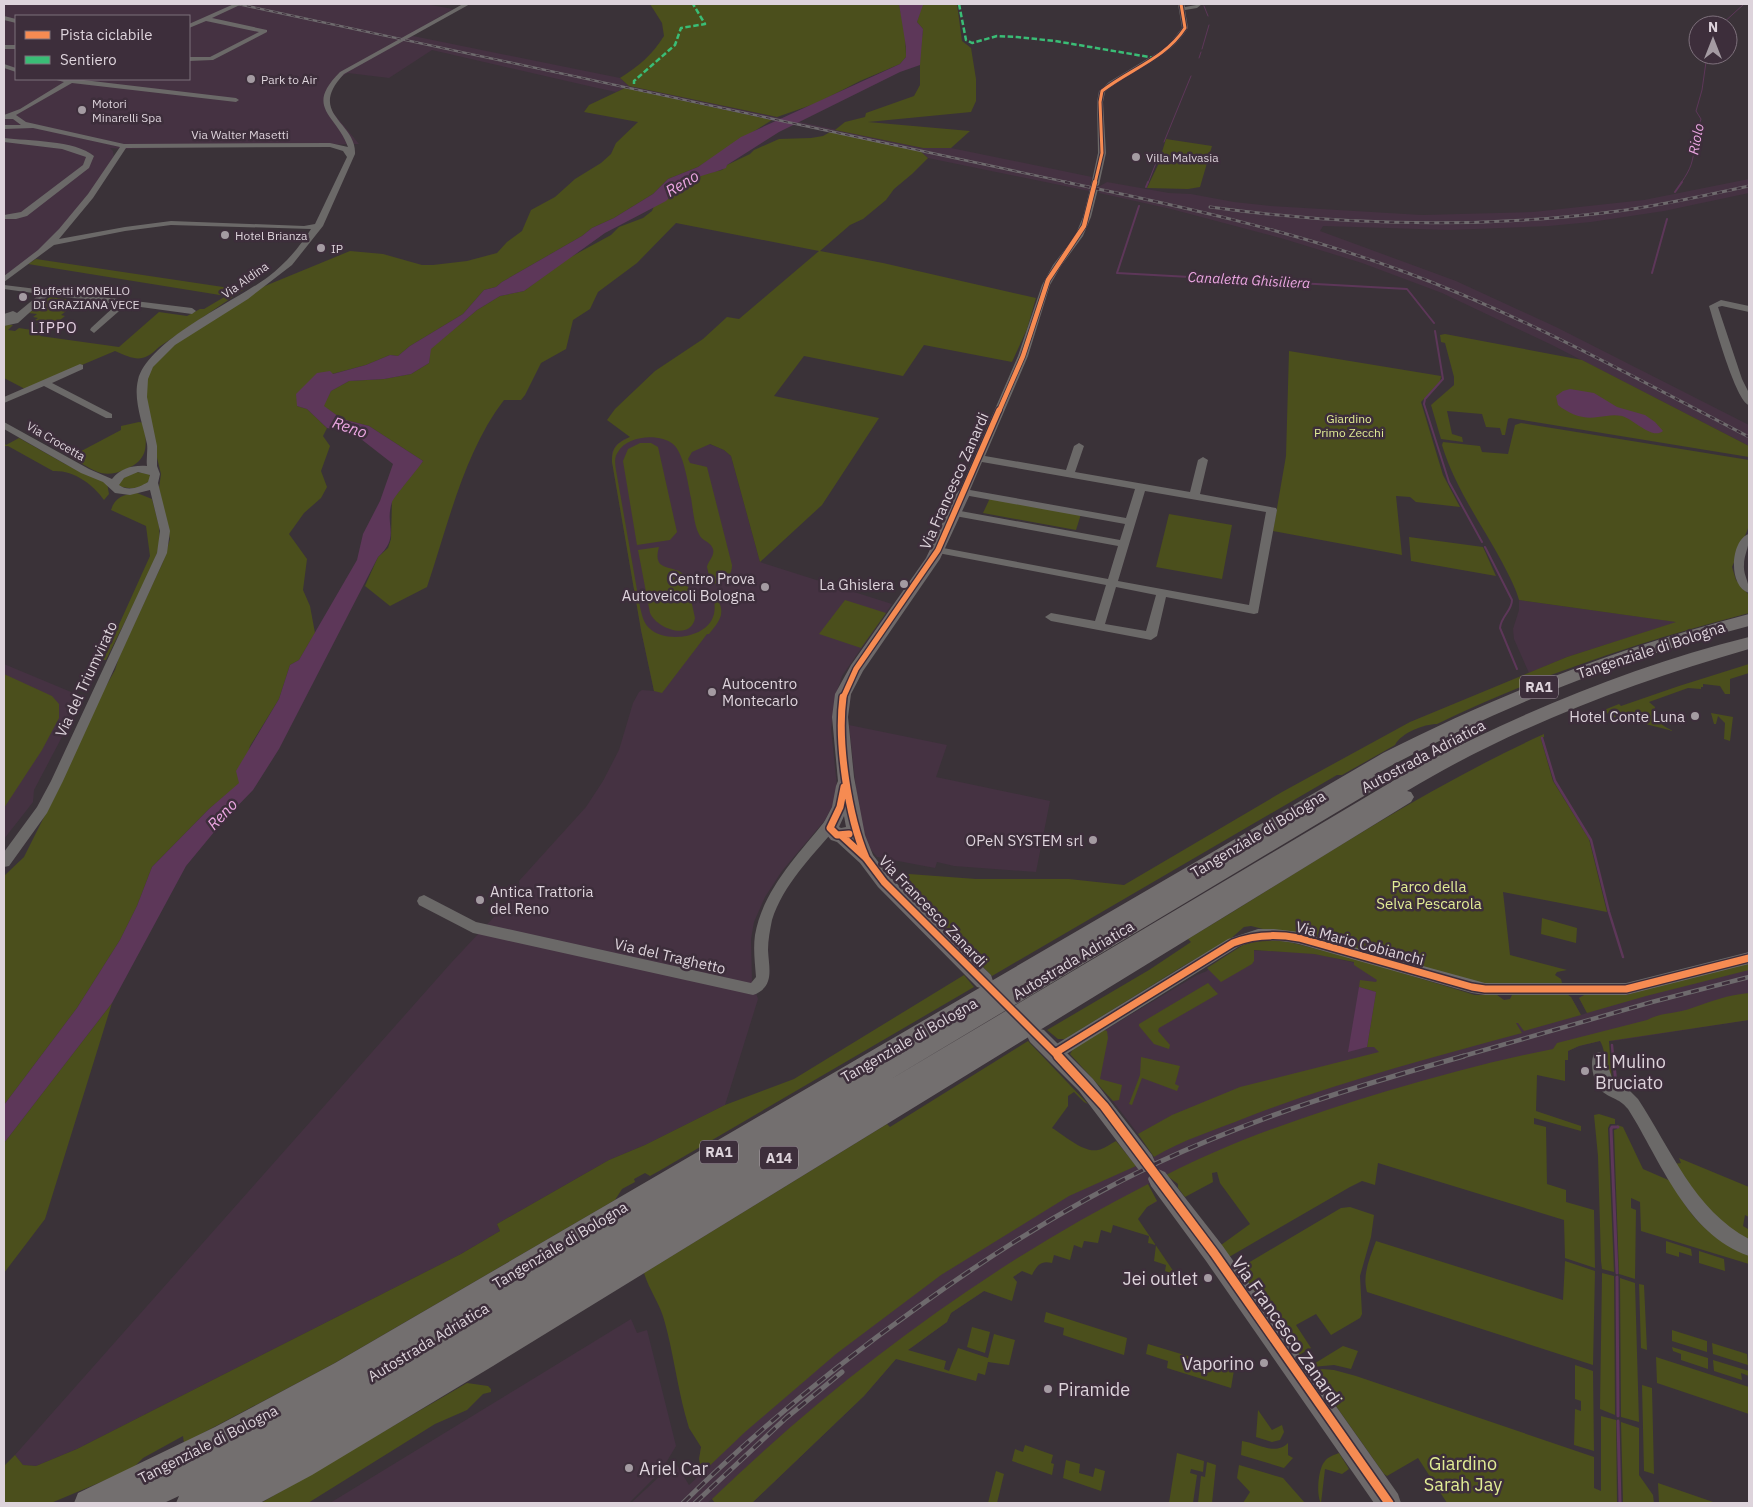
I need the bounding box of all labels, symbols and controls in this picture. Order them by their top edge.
legend [15,15,190,80]
north arrow [1688,15,1738,65]
text: N [1708,18,1718,36]
text: Pista ciclabile [60,25,153,44]
text: Sentiero [60,50,117,69]
place label: Park to Air [261,72,318,87]
marker: Park to Air [245,73,257,85]
place label: Motori Minarelli Spa [92,96,162,125]
marker: Motori Minarelli Spa [76,104,88,116]
water label: Riolo [1684,122,1708,156]
street label: Via Walter Masetti [191,127,289,142]
place label: Villa Malvasia [1146,150,1219,165]
marker: Villa Malvasia [1130,151,1142,163]
water label: Reno [662,165,703,201]
place label: Hotel Brianza [235,228,308,243]
marker: Hotel Brianza [219,229,231,241]
place label: IP [331,241,343,256]
marker: IP [315,242,327,254]
street label: Via Aldina [219,258,272,302]
water label: Canaletta Ghisiliera [1187,268,1311,292]
place label: Buffetti MONELLO DI GRAZIANA VECE [33,283,140,312]
marker: Buffetti MONELLO DI GRAZIANA VECE [17,291,29,303]
district label: LIPPO [30,318,78,337]
street label: Via Francesco Zanardi [915,410,993,552]
park label: Giardino Primo Zecchi [1314,411,1384,440]
water label: Reno [330,412,370,442]
street label: Via Crocetta [24,418,89,464]
place label: Centro Prova Autoveicoli Bologna [622,569,755,605]
place label: La Ghislera [819,575,894,594]
marker: La Ghislera [898,578,910,590]
marker: Centro Prova Autoveicoli Bologna [759,581,771,593]
street label: Tangenziale di Bologna [1575,617,1727,683]
street label: Via del Triumvirato [51,618,121,740]
place label: Autocentro Montecarlo [722,674,798,710]
road number: RA1 [1520,676,1558,699]
marker: Autocentro Montecarlo [706,686,718,698]
place label: Hotel Conte Luna [1569,707,1685,726]
marker: Hotel Conte Luna [1689,710,1701,722]
street label: Autostrada Adriatica [1358,715,1488,797]
street label: Tangenziale di Bologna [1187,786,1329,882]
water label: Reno [203,794,242,834]
place label: OPeN SYSTEM srl [966,831,1083,850]
marker: OPeN SYSTEM srl [1087,834,1099,846]
street label: Via Francesco Zanardi [875,851,991,971]
park label: Parco della Selva Pescarola [1376,877,1482,913]
place label: Antica Trattoria del Reno [490,882,594,918]
marker: Antica Trattoria del Reno [474,894,486,906]
street label: Autostrada Adriatica [1009,916,1137,1004]
street label: Via Mario Cobianchi [1294,917,1426,969]
street label: Via del Traghetto [612,934,728,978]
street label: Tangenziale di Bologna [837,993,981,1087]
place label: Il Mulino Bruciato [1595,1050,1666,1094]
marker: Il Mulino Bruciato [1579,1065,1591,1077]
road number: RA1 [700,1140,738,1164]
road number: A14 [760,1146,798,1170]
street label: Tangenziale di Bologna [489,1197,631,1293]
street label: Via Francesco Zanardi [1227,1252,1347,1410]
place label: Jei outlet [1122,1267,1198,1290]
marker: Jei outlet [1202,1272,1214,1284]
street label: Autostrada Adriatica [364,1298,492,1386]
place label: Vaporino [1182,1352,1254,1375]
marker: Vaporino [1258,1357,1270,1369]
place label: Piramide [1058,1378,1130,1401]
marker: Piramide [1042,1383,1054,1395]
street label: Tangenziale di Bologna [135,1401,281,1487]
park label: Giardino Sarah Jay [1424,1452,1502,1496]
place label: Ariel Car [639,1457,708,1480]
marker: Ariel Car [623,1462,635,1474]

